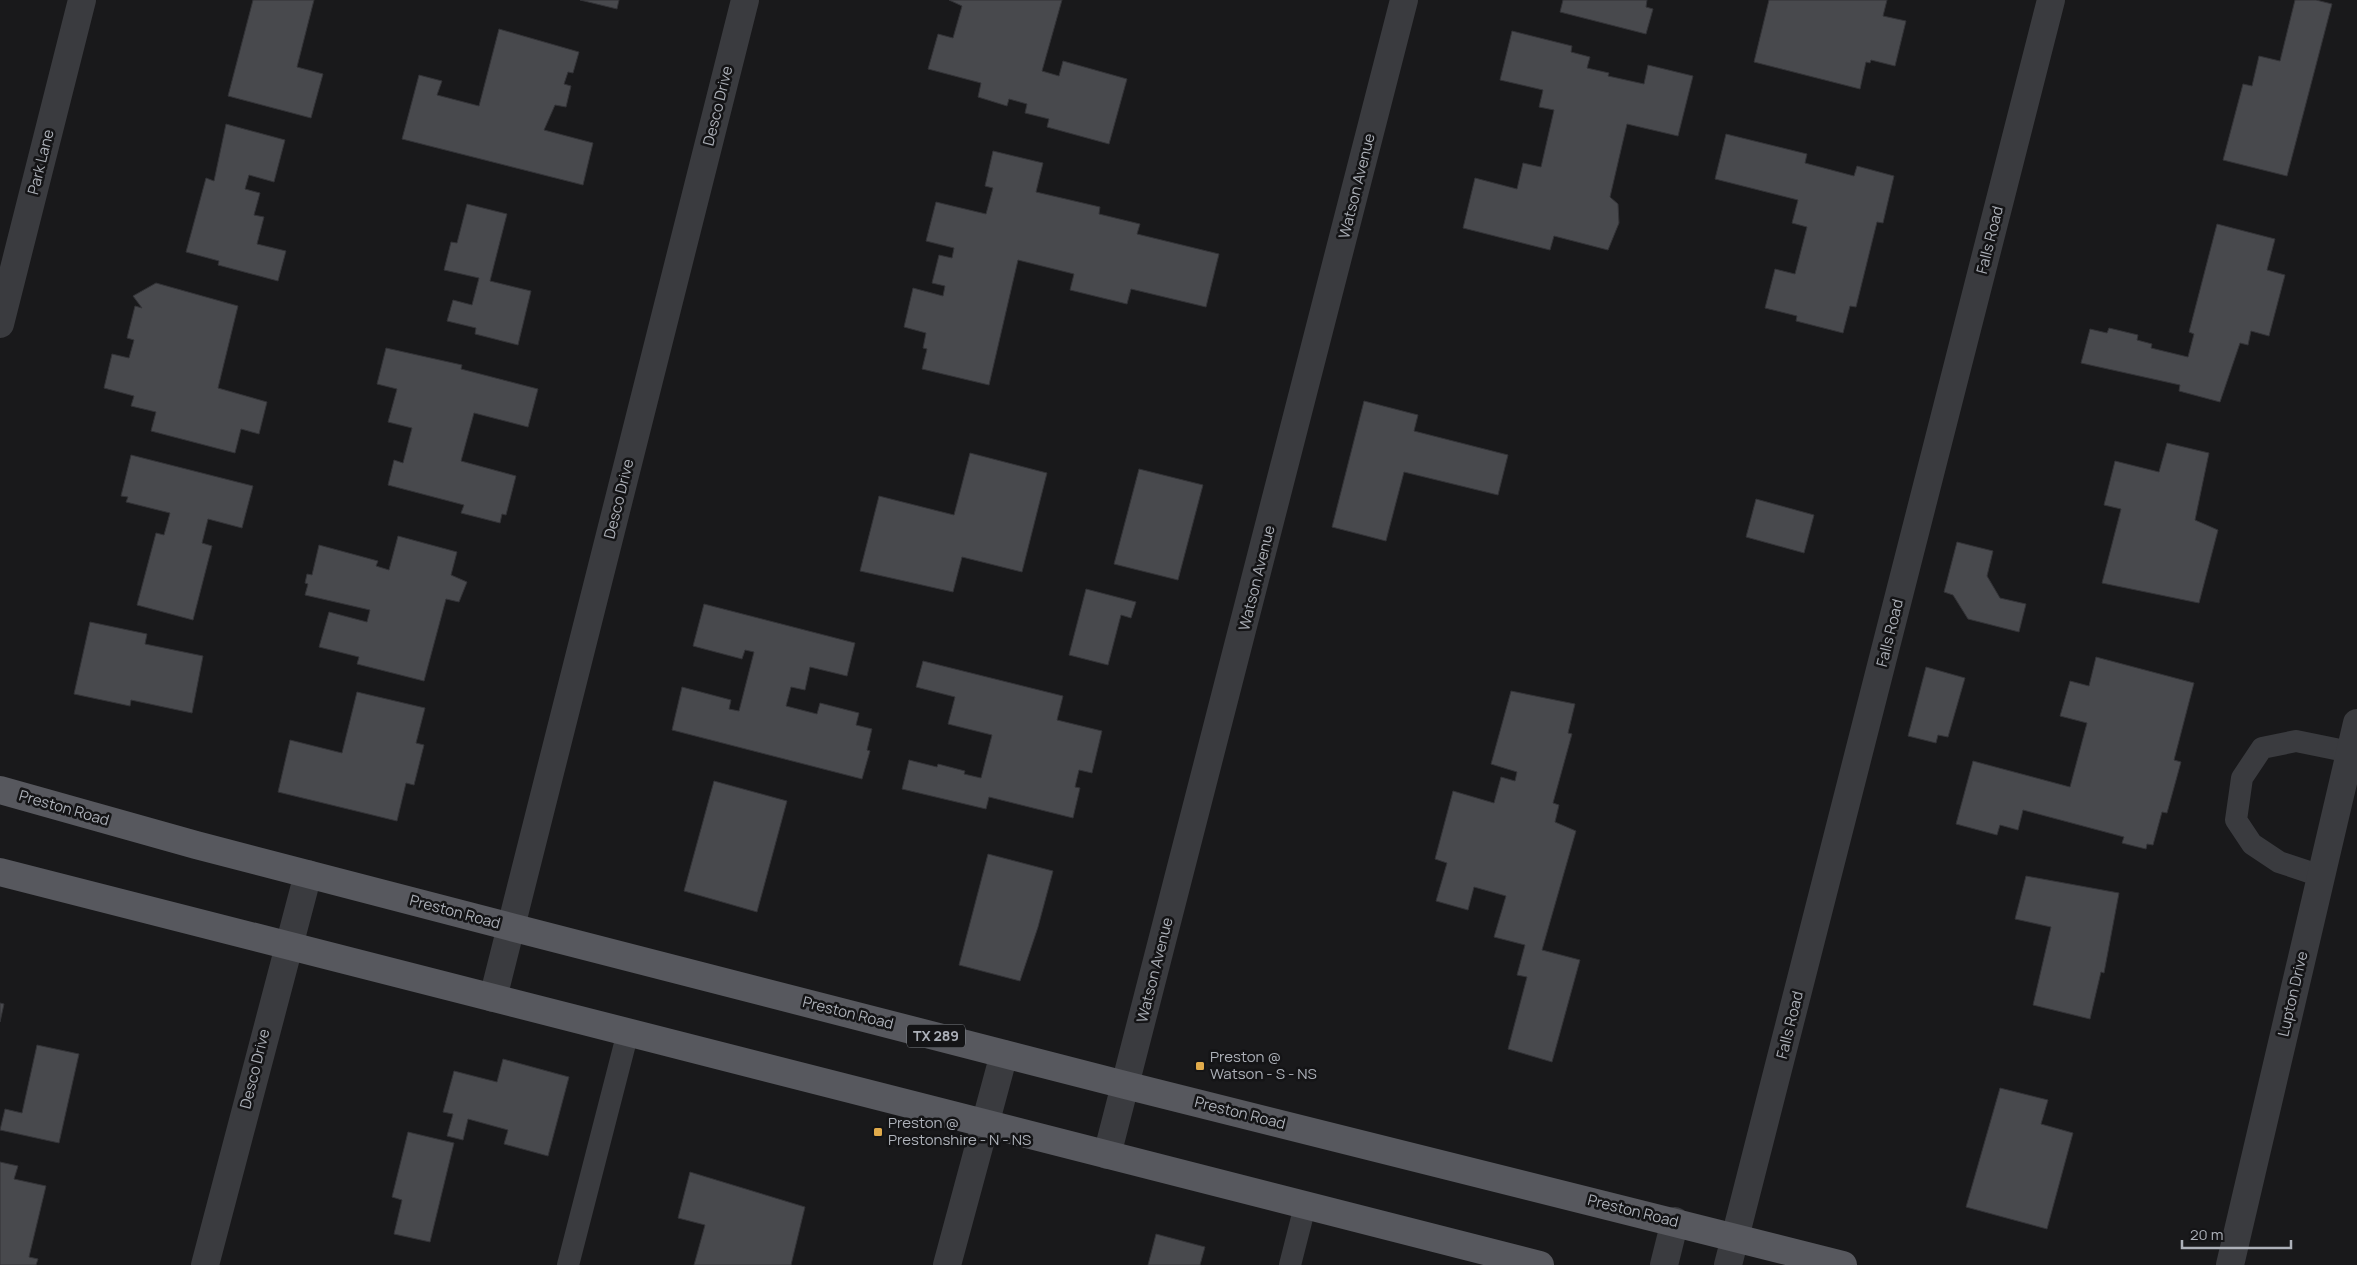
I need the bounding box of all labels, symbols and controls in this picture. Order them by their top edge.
street label: Desco Drive [697,63,738,148]
street label: Park Lane [22,127,59,197]
street label: Watson Avenue [1333,131,1380,241]
street label: Falls Road [1971,204,2008,276]
street label: Desco Drive [598,456,639,541]
street label: Watson Avenue [1233,523,1280,633]
street label: Falls Road [1871,597,1908,669]
street label: Preston Road [17,785,112,830]
street label: Preston Road [407,889,503,934]
street label: Watson Avenue [1131,915,1178,1025]
street label: Lupton Drive [2272,949,2313,1039]
street label: Falls Road [1771,989,1808,1061]
street label: Preston Road [800,991,896,1034]
road number: TX 289 [907,1024,965,1048]
street label: Desco Drive [234,1026,275,1111]
place label: Preston @ Watson - S - NS [1210,1046,1317,1084]
marker: Preston @ Watson - S - NS [1194,1060,1206,1072]
street label: Preston Road [1192,1091,1288,1134]
place label: Preston @ Prestonshire - N - NS [888,1112,1031,1150]
marker: Preston @ Prestonshire - N - NS [872,1126,884,1138]
street label: Preston Road [1585,1189,1681,1232]
scale bar [2182,1218,2291,1250]
text: 20 m [2190,1224,2223,1245]

